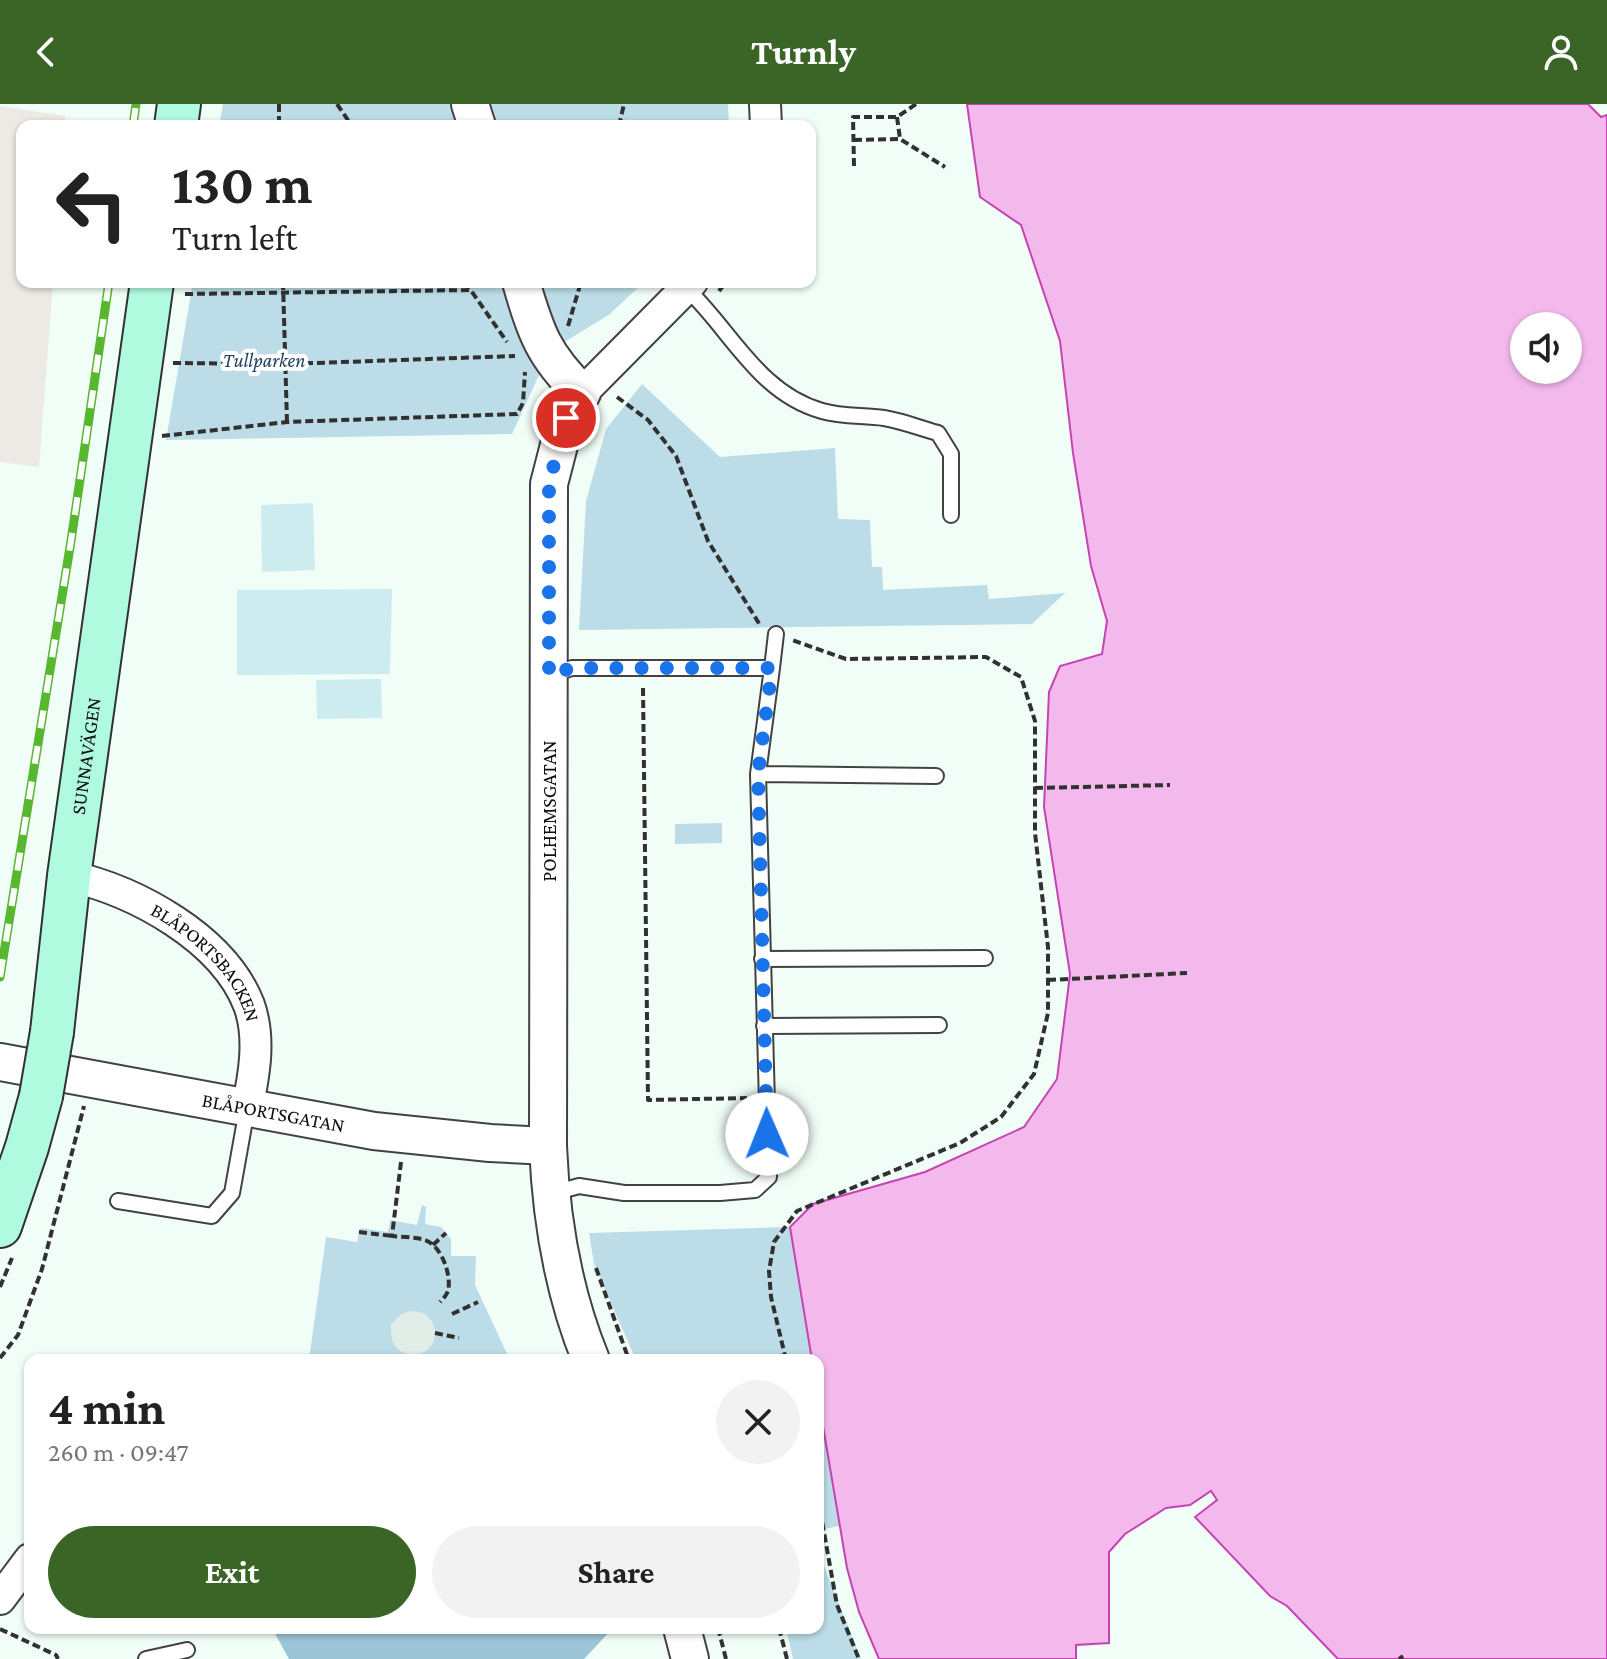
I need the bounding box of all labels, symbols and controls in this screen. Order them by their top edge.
icon: back [24,30,68,74]
icon: person [1539,30,1583,74]
text: Turnly [751,32,856,72]
icon: left [40,152,144,256]
text: 130 m [172,153,313,215]
text: Turn left [172,218,297,258]
map controls [1510,312,1582,384]
button: sound [1510,312,1582,384]
park label: Tullparken [223,349,305,372]
pin [532,384,600,452]
icon: arrive [544,396,588,440]
street label: SUNNAVÄGEN [67,696,105,816]
street label: POLHEMSGATAN [538,740,560,882]
street label: BLÅPORTSBACKEN [147,898,264,1024]
street label: BLÅPORTSGATAN [200,1088,347,1136]
position arrow [725,1092,809,1176]
button: close [716,1380,800,1464]
text: 4 min [48,1381,165,1434]
text: 260 m · 09:47 [48,1438,189,1467]
button: Exit [48,1526,416,1618]
button: Share [432,1526,800,1618]

